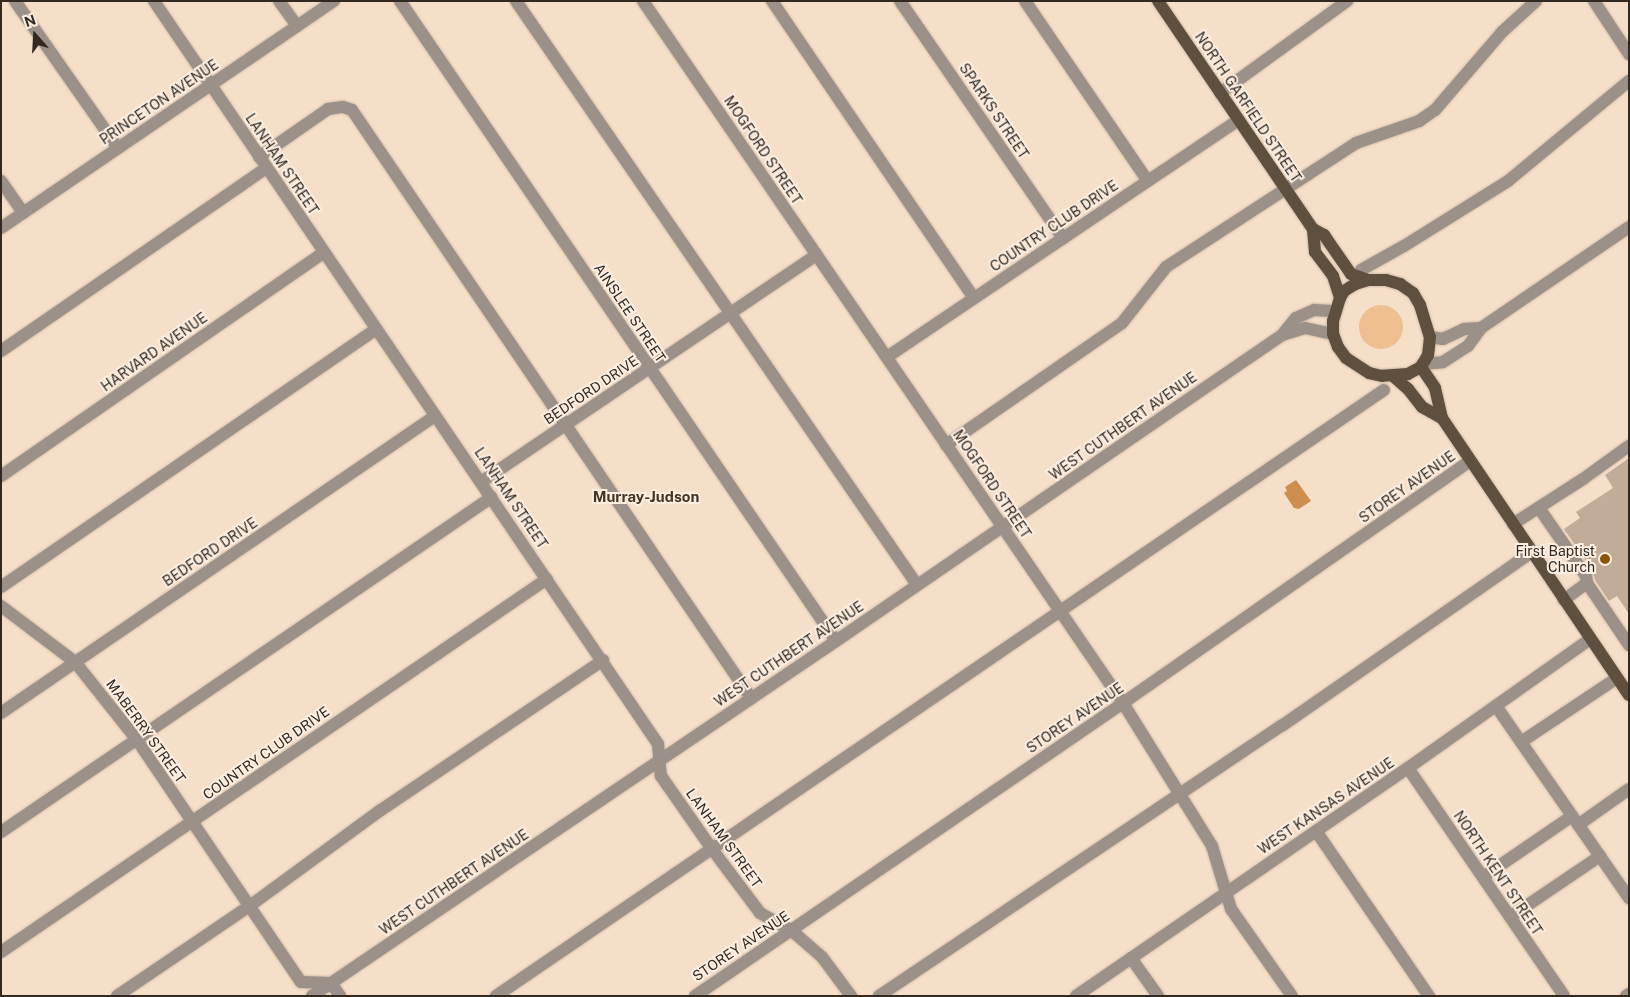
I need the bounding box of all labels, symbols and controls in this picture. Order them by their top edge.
north arrow [10,10,60,60]
text: N [22,11,38,30]
street label: NORTH GARFIELD STREET [1191,29,1305,185]
street label: PRINCETON AVENUE [97,56,221,148]
street label: SPARKS STREET [956,60,1032,162]
street label: MOGFORD STREET [721,93,805,207]
street label: LANHAM STREET [242,110,322,218]
street label: COUNTRY CLUB DRIVE [987,177,1121,275]
street label: AINSLEE STREET [591,260,669,366]
street label: HARVARD AVENUE [98,309,210,395]
street label: BEDFORD DRIVE [541,352,641,428]
street label: WEST CUTHBERT AVENUE [1046,369,1200,483]
street label: MOGFORD STREET [950,427,1034,541]
street label: LANHAM STREET [471,444,551,552]
street label: STOREY AVENUE [1356,448,1458,526]
district label: Murray-Judson [593,488,699,506]
street label: BEDFORD DRIVE [160,514,260,590]
place label: First Baptist Church [1516,543,1595,576]
marker: First Baptist Church [1599,553,1611,565]
street label: WEST CUTHBERT AVENUE [711,598,867,710]
street label: MABERRY STREET [103,676,189,786]
street label: STOREY AVENUE [1023,679,1127,757]
street label: COUNTRY CLUB DRIVE [199,703,333,803]
street label: WEST KANSAS AVENUE [1255,754,1397,858]
street label: LANHAM STREET [682,785,766,891]
street label: NORTH KENT STREET [1450,808,1546,938]
street label: WEST CUTHBERT AVENUE [376,826,532,938]
street label: STOREY AVENUE [689,907,793,985]

